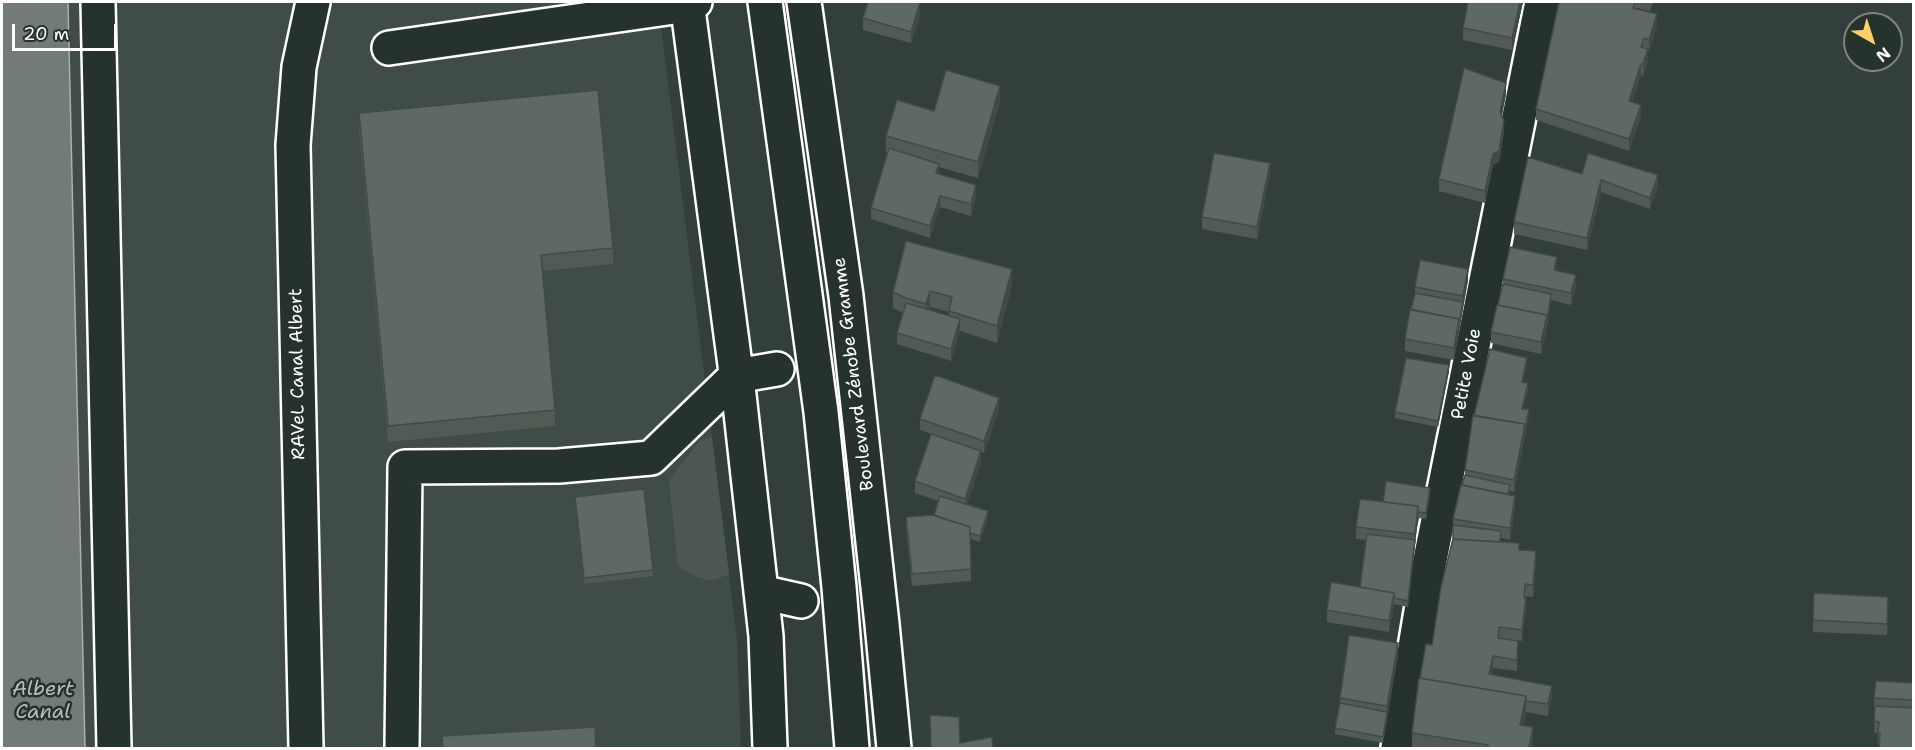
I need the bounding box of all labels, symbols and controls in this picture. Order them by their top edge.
scale bar [15,12,120,50]
north arrow [1843,12,1903,72]
text: 20 m [23,22,69,46]
text: N [1872,43,1895,67]
street label: Boulevard Zénobe Gramme [829,256,879,492]
street label: RAVeL Canal Albert [286,288,310,460]
street label: Petite Voie [1448,327,1486,421]
water label: Albert Canal [12,678,74,725]

